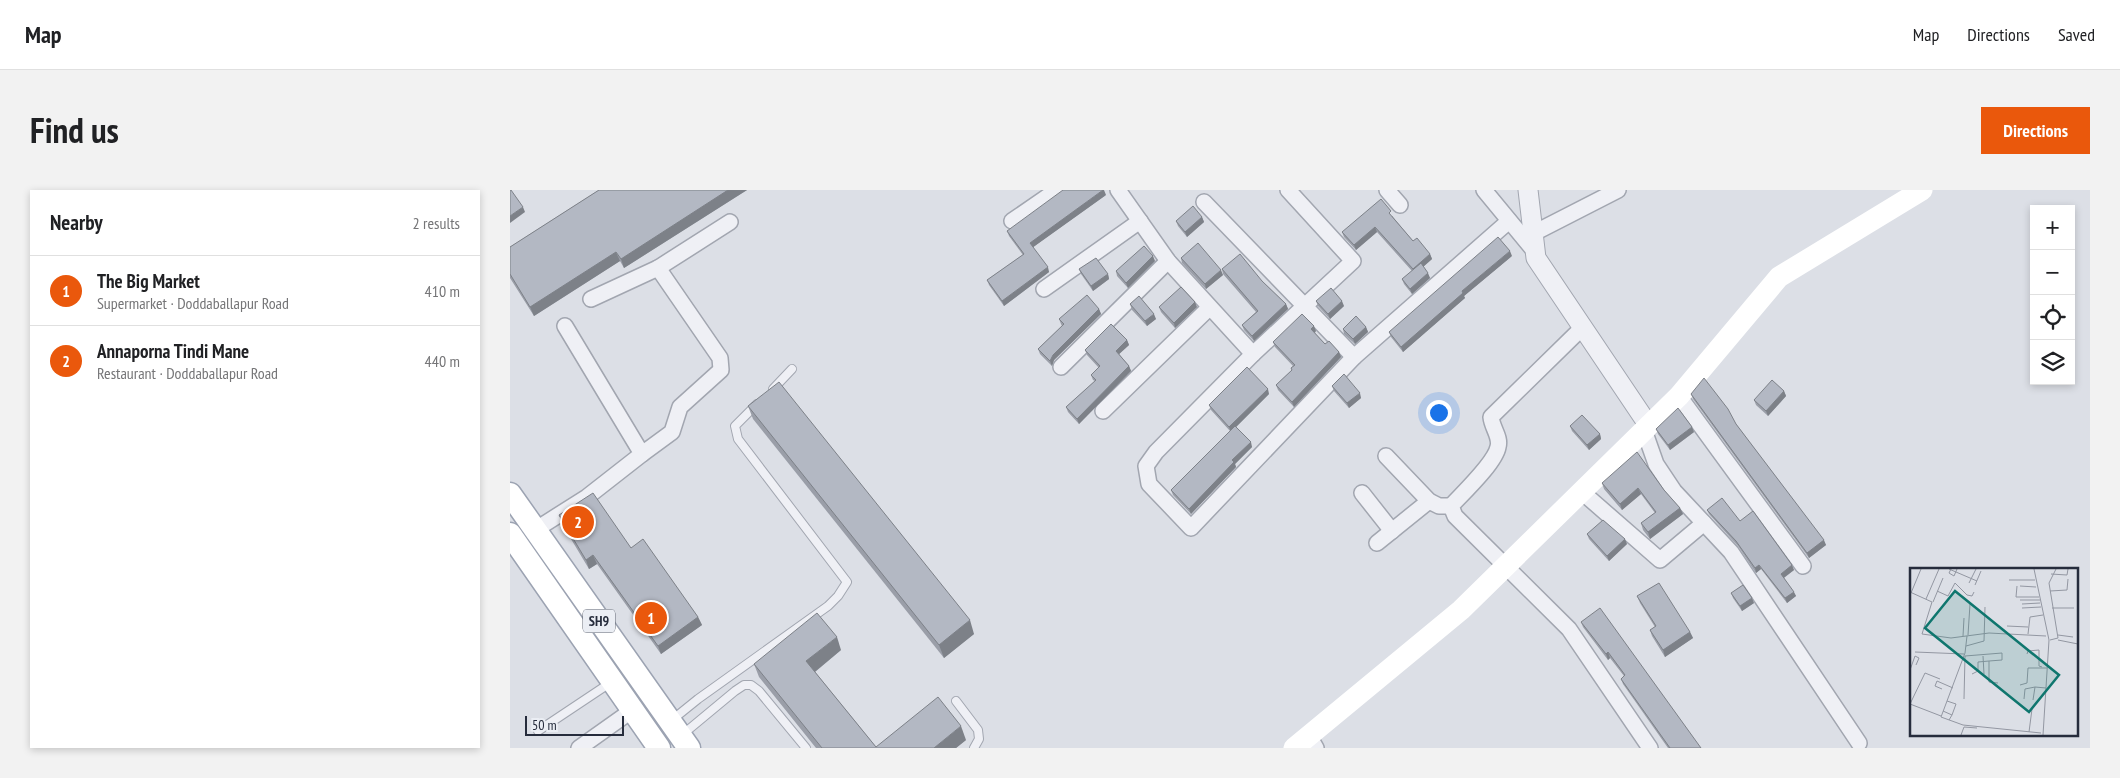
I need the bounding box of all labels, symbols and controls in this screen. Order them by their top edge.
text: Map [25,19,62,50]
text: Map [1913,23,1939,46]
text: Directions [1967,23,2030,46]
text: Saved [2058,23,2095,46]
text: Find us [30,107,119,153]
button: Directions [1981,107,2090,154]
map controls [2030,205,2075,385]
button: + [2030,205,2075,250]
text: Nearby [50,209,103,236]
text: 2 results [413,213,460,233]
button: − [2030,250,2075,295]
text: The Big Market [97,269,200,293]
text: 1 [62,281,70,301]
text: 410 m [425,281,460,301]
text: Supermarket · Doddaballapur Road [97,293,289,313]
button: locate [2030,295,2075,340]
text: Annaporna Tindi Mane [97,339,249,363]
button: layers [2030,340,2075,385]
text: 2 [62,351,70,371]
text: 440 m [425,351,460,371]
text: Restaurant · Doddaballapur Road [97,363,278,383]
your location [1426,400,1452,426]
pin: 2 [562,503,594,541]
inset map [1910,568,2078,736]
pin: 1 [635,599,667,637]
road number: SH9 [583,610,615,632]
scale bar [525,713,624,736]
text: 50 m [532,716,557,734]

